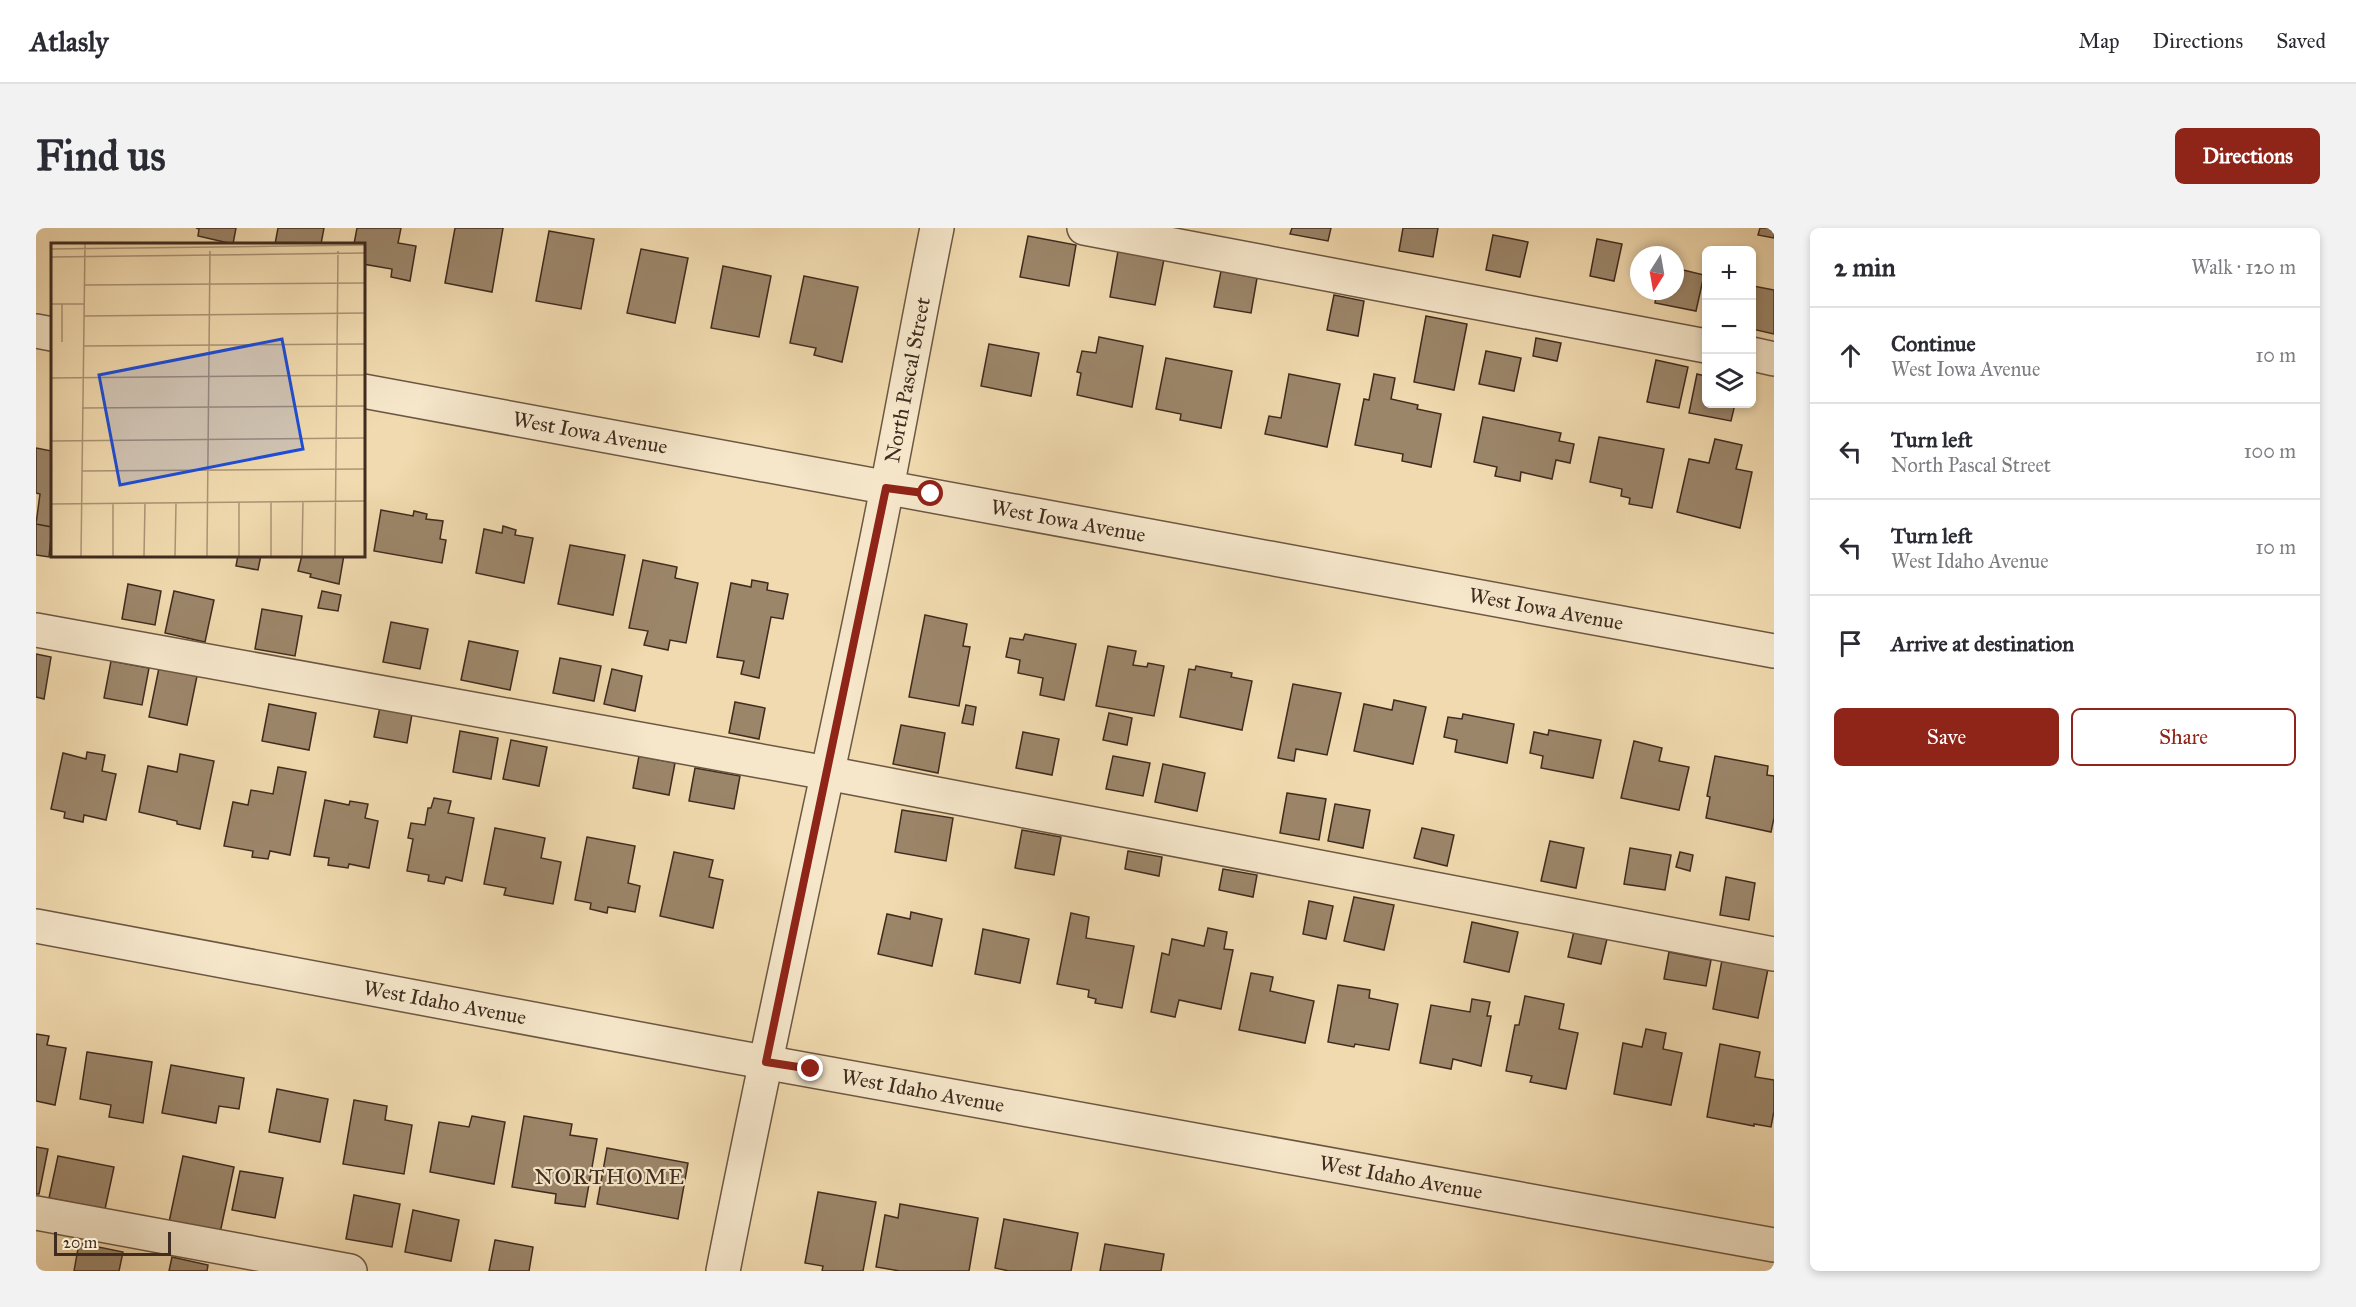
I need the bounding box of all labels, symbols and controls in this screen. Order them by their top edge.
text: Atlasly [30,24,108,59]
text: Map [2079,28,2120,54]
text: Directions [2153,28,2243,54]
text: Saved [2276,28,2326,54]
button: Directions [2175,128,2320,184]
text: Find us [36,130,166,182]
inset map [51,243,364,556]
north arrow [1630,246,1684,300]
map controls [1702,246,1756,408]
button: + [1702,246,1756,300]
text: 2 min [1834,251,1895,283]
text: Walk · 120 m [2191,255,2296,279]
street label: North Pascal Street [879,294,936,465]
button: − [1702,300,1756,354]
text: Continue [1891,330,1976,357]
icon: ahead [1834,339,1867,372]
text: 10 m [2255,343,2296,367]
button: layers [1702,354,1756,408]
text: West Iowa Avenue [1891,357,2040,381]
street label: West Iowa Avenue [511,406,670,460]
text: Turn left [1891,426,1973,453]
icon: left [1834,435,1867,468]
text: 100 m [2244,439,2296,463]
text: North Pascal Street [1891,453,2051,477]
route start [917,480,943,506]
street label: West Iowa Avenue [989,494,1148,548]
text: Turn left [1891,522,1973,549]
icon: left [1834,531,1867,564]
text: 10 m [2255,535,2296,559]
text: West Idaho Avenue [1891,549,2049,573]
street label: West Iowa Avenue [1467,582,1626,636]
icon: arrive [1834,627,1867,660]
text: Arrive at destination [1891,630,2074,657]
button: Save [1834,708,2059,766]
button: Share [2071,708,2296,766]
street label: West Idaho Avenue [361,975,529,1031]
route end [797,1055,823,1081]
street label: West Idaho Avenue [839,1063,1007,1118]
street label: West Idaho Avenue [1317,1150,1485,1205]
district label: NORTHOME [535,1163,685,1190]
scale bar [54,1229,171,1256]
text: 20 m [63,1233,97,1252]

